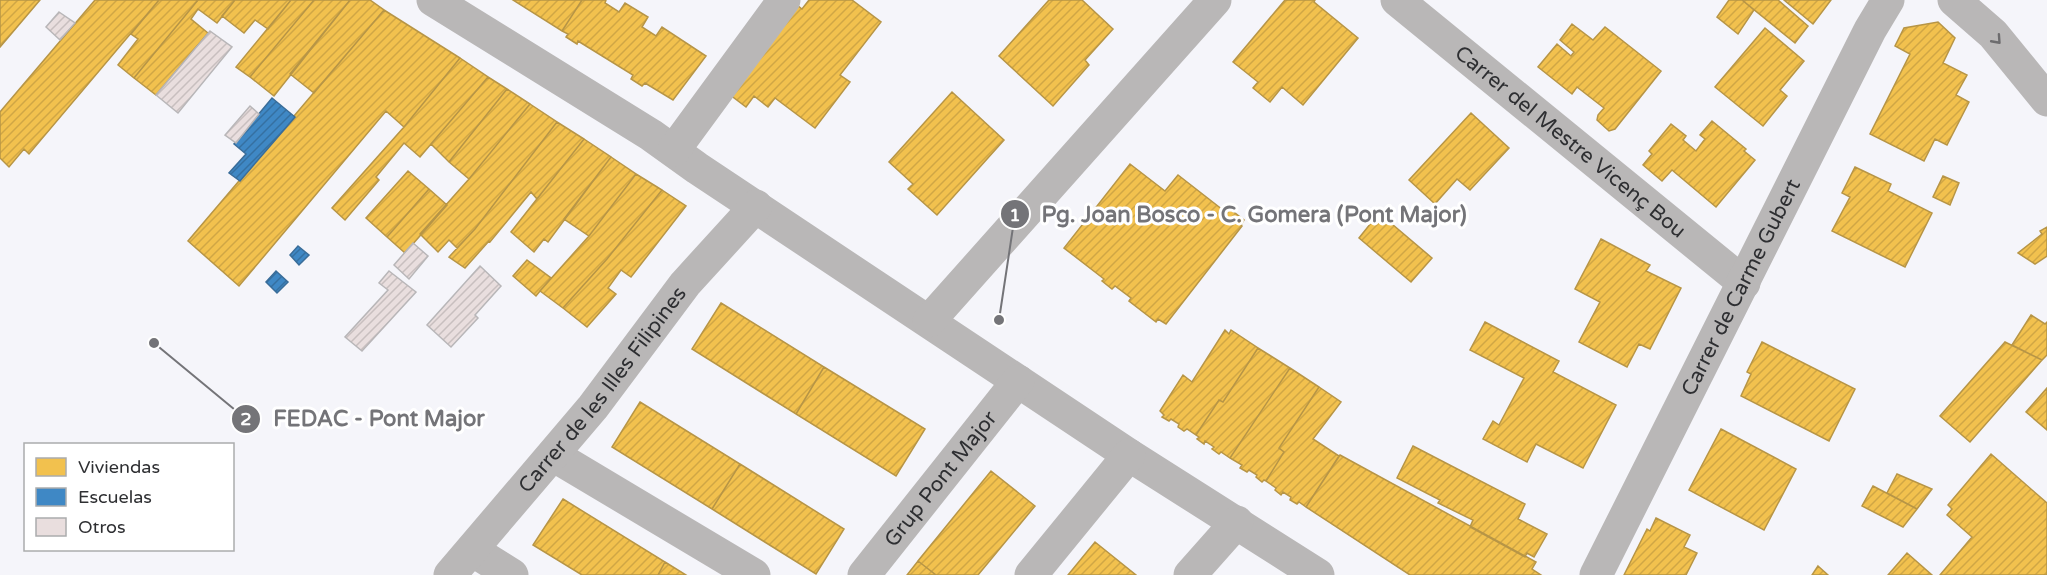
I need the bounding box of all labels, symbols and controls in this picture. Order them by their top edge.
one-way arrow [1990,33,2001,43]
street label: Carrer del Mestre Vicenç Bou [1450,40,1691,243]
street label: Carrer de Carme Gubert [1676,175,1806,400]
callout: Pg. Joan Bosco - C. Gomera (Pont Major) [1000,194,1479,234]
text: Pg. Joan Bosco - C. Gomera (Pont Major) [1041,202,1467,228]
text: 1 [1009,204,1021,226]
street label: Carrer de les Illes Filipines [513,282,692,498]
callout: FEDAC - Pont Major [231,399,497,439]
text: FEDAC - Pont Major [273,406,485,432]
street label: Grup Pont Major [879,406,1002,552]
text: 2 [240,408,252,430]
legend [24,443,234,551]
text: Viviendas [78,456,160,478]
text: Escuelas [78,486,152,508]
text: Otros [78,516,126,538]

